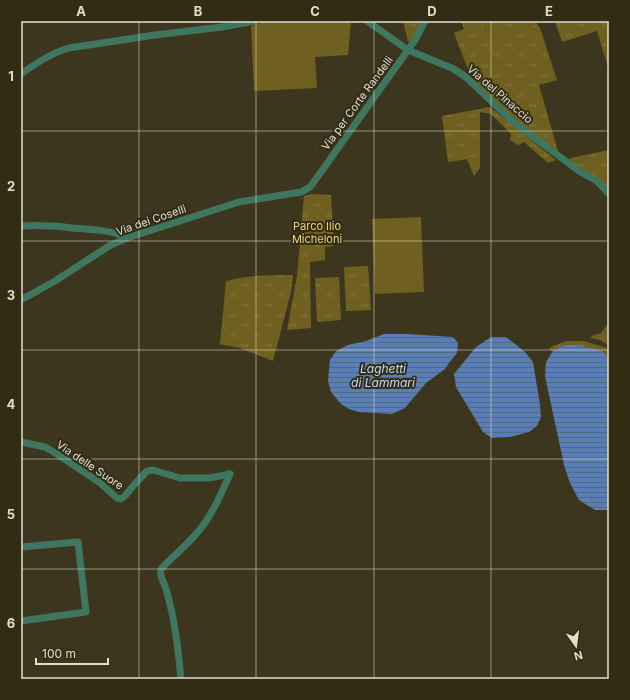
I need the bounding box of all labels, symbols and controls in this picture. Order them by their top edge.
text: A [76,3,86,19]
text: B [194,3,203,19]
text: C [310,3,320,19]
text: D [427,3,437,19]
text: E [545,3,553,19]
street label: Via per Corte Randelli [318,53,396,153]
street label: Via del Pinaccio [464,62,536,127]
text: 1 [8,68,14,84]
text: 2 [7,178,15,194]
street label: Via dei Coselli [114,201,188,239]
park label: Parco Ilio Micheloni [292,219,342,246]
text: 3 [7,287,15,303]
water label: Laghetti di Lammari [351,361,416,390]
text: 4 [7,396,16,412]
street label: Via delle Suore [54,437,126,493]
text: 5 [7,506,15,522]
text: 6 [7,615,15,631]
north arrow [556,626,596,666]
scale bar [36,640,108,666]
text: 100 m [42,646,76,661]
text: N [573,648,584,664]

